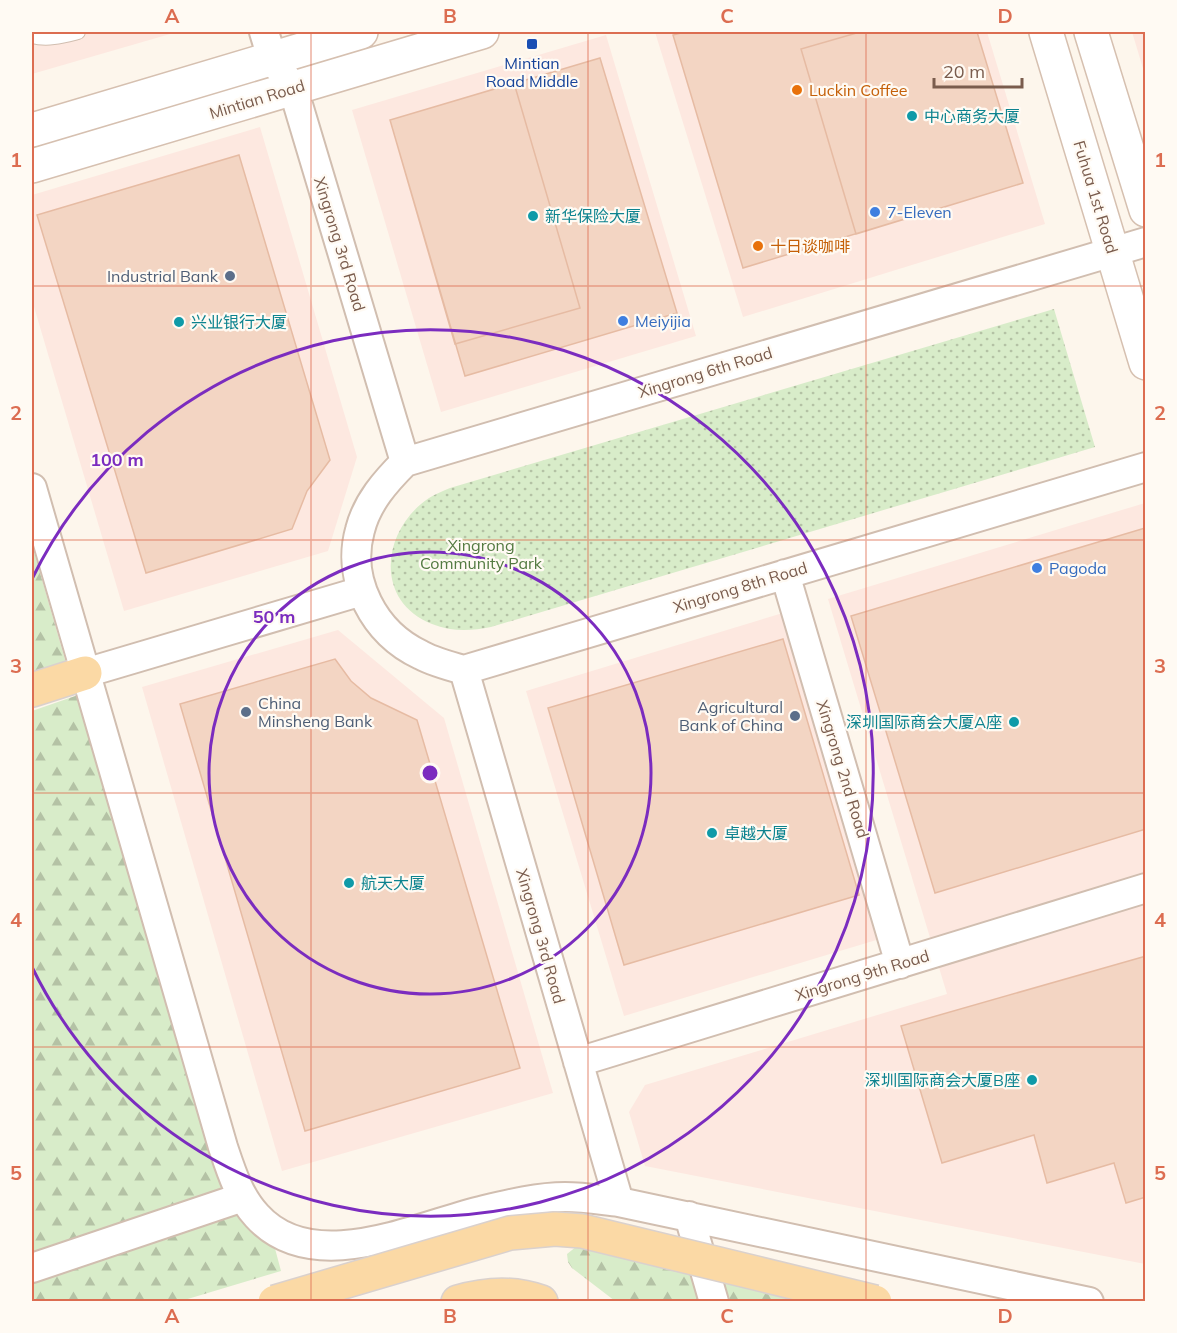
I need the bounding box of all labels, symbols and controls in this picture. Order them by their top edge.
text: A [165,3,180,28]
text: B [443,3,457,28]
text: C [720,3,734,28]
text: D [997,3,1013,28]
marker: Mintian Road Middle [525,37,539,51]
scale bar [934,51,1022,89]
place label: Mintian Road Middle [486,53,578,91]
text: 20 m [943,60,985,83]
street label: Mintian Road [207,75,307,123]
place label: Luckin Coffee [809,80,908,100]
marker: Luckin Coffee [790,83,804,97]
place label: 中心商务大厦 [924,106,1020,126]
marker: 中心商务大厦 [905,109,919,123]
street label: Fuhua 1st Road [1069,138,1123,256]
text: 1 [10,147,22,172]
text: 1 [1154,147,1166,172]
street label: Xingrong 3rd Road [310,174,370,314]
place label: 7-Eleven [887,202,952,222]
marker: 7-Eleven [868,205,882,219]
place label: 新华保险大厦 [545,206,641,226]
marker: 新华保险大厦 [526,209,540,223]
place label: 十日谈咖啡 [770,236,850,256]
marker: 十日谈咖啡 [751,239,765,253]
place label: Industrial Bank [107,266,219,286]
marker: Industrial Bank [223,269,237,283]
place label: Meiyijia [635,311,691,331]
place label: 兴业银行大厦 [191,312,287,332]
marker: Meiyijia [616,314,630,328]
marker: 兴业银行大厦 [172,315,186,329]
street label: Xingrong 6th Road [635,342,775,402]
text: 2 [10,400,22,425]
text: 2 [1154,400,1166,425]
text: 100 m [90,448,144,471]
park label: Xingrong Community Park [420,535,543,573]
street label: Xingrong 8th Road [670,557,810,617]
place label: Pagoda [1049,558,1107,578]
marker: Pagoda [1030,561,1044,575]
text: 50 m [253,605,295,628]
text: 3 [10,653,22,678]
text: 3 [1154,653,1166,678]
place label: China Minsheng Bank [258,693,373,731]
place label: Agricultural Bank of China [679,697,783,735]
street label: Xingrong 2nd Road [812,698,874,840]
marker: China Minsheng Bank [239,705,253,719]
marker: Agricultural Bank of China [788,709,802,723]
place label: 深圳国际商会大厦A座 [846,712,1002,732]
marker: 深圳国际商会大厦A座 [1007,715,1021,729]
centre of rings [420,763,440,783]
place label: 卓越大厦 [724,823,788,843]
marker: 卓越大厦 [705,826,719,840]
street label: Xingrong 3rd Road [512,866,570,1006]
place label: 航天大厦 [361,873,425,893]
marker: 航天大厦 [342,876,356,890]
text: 4 [10,907,22,932]
text: 4 [1154,907,1166,932]
street label: Xingrong 9th Road [792,945,932,1005]
place label: 深圳国际商会大厦B座 [865,1070,1020,1090]
marker: 深圳国际商会大厦B座 [1025,1073,1039,1087]
text: 5 [10,1160,22,1185]
text: 5 [1154,1160,1166,1185]
text: A [165,1303,180,1328]
text: B [443,1303,457,1328]
text: C [720,1303,734,1328]
text: D [997,1303,1013,1328]

